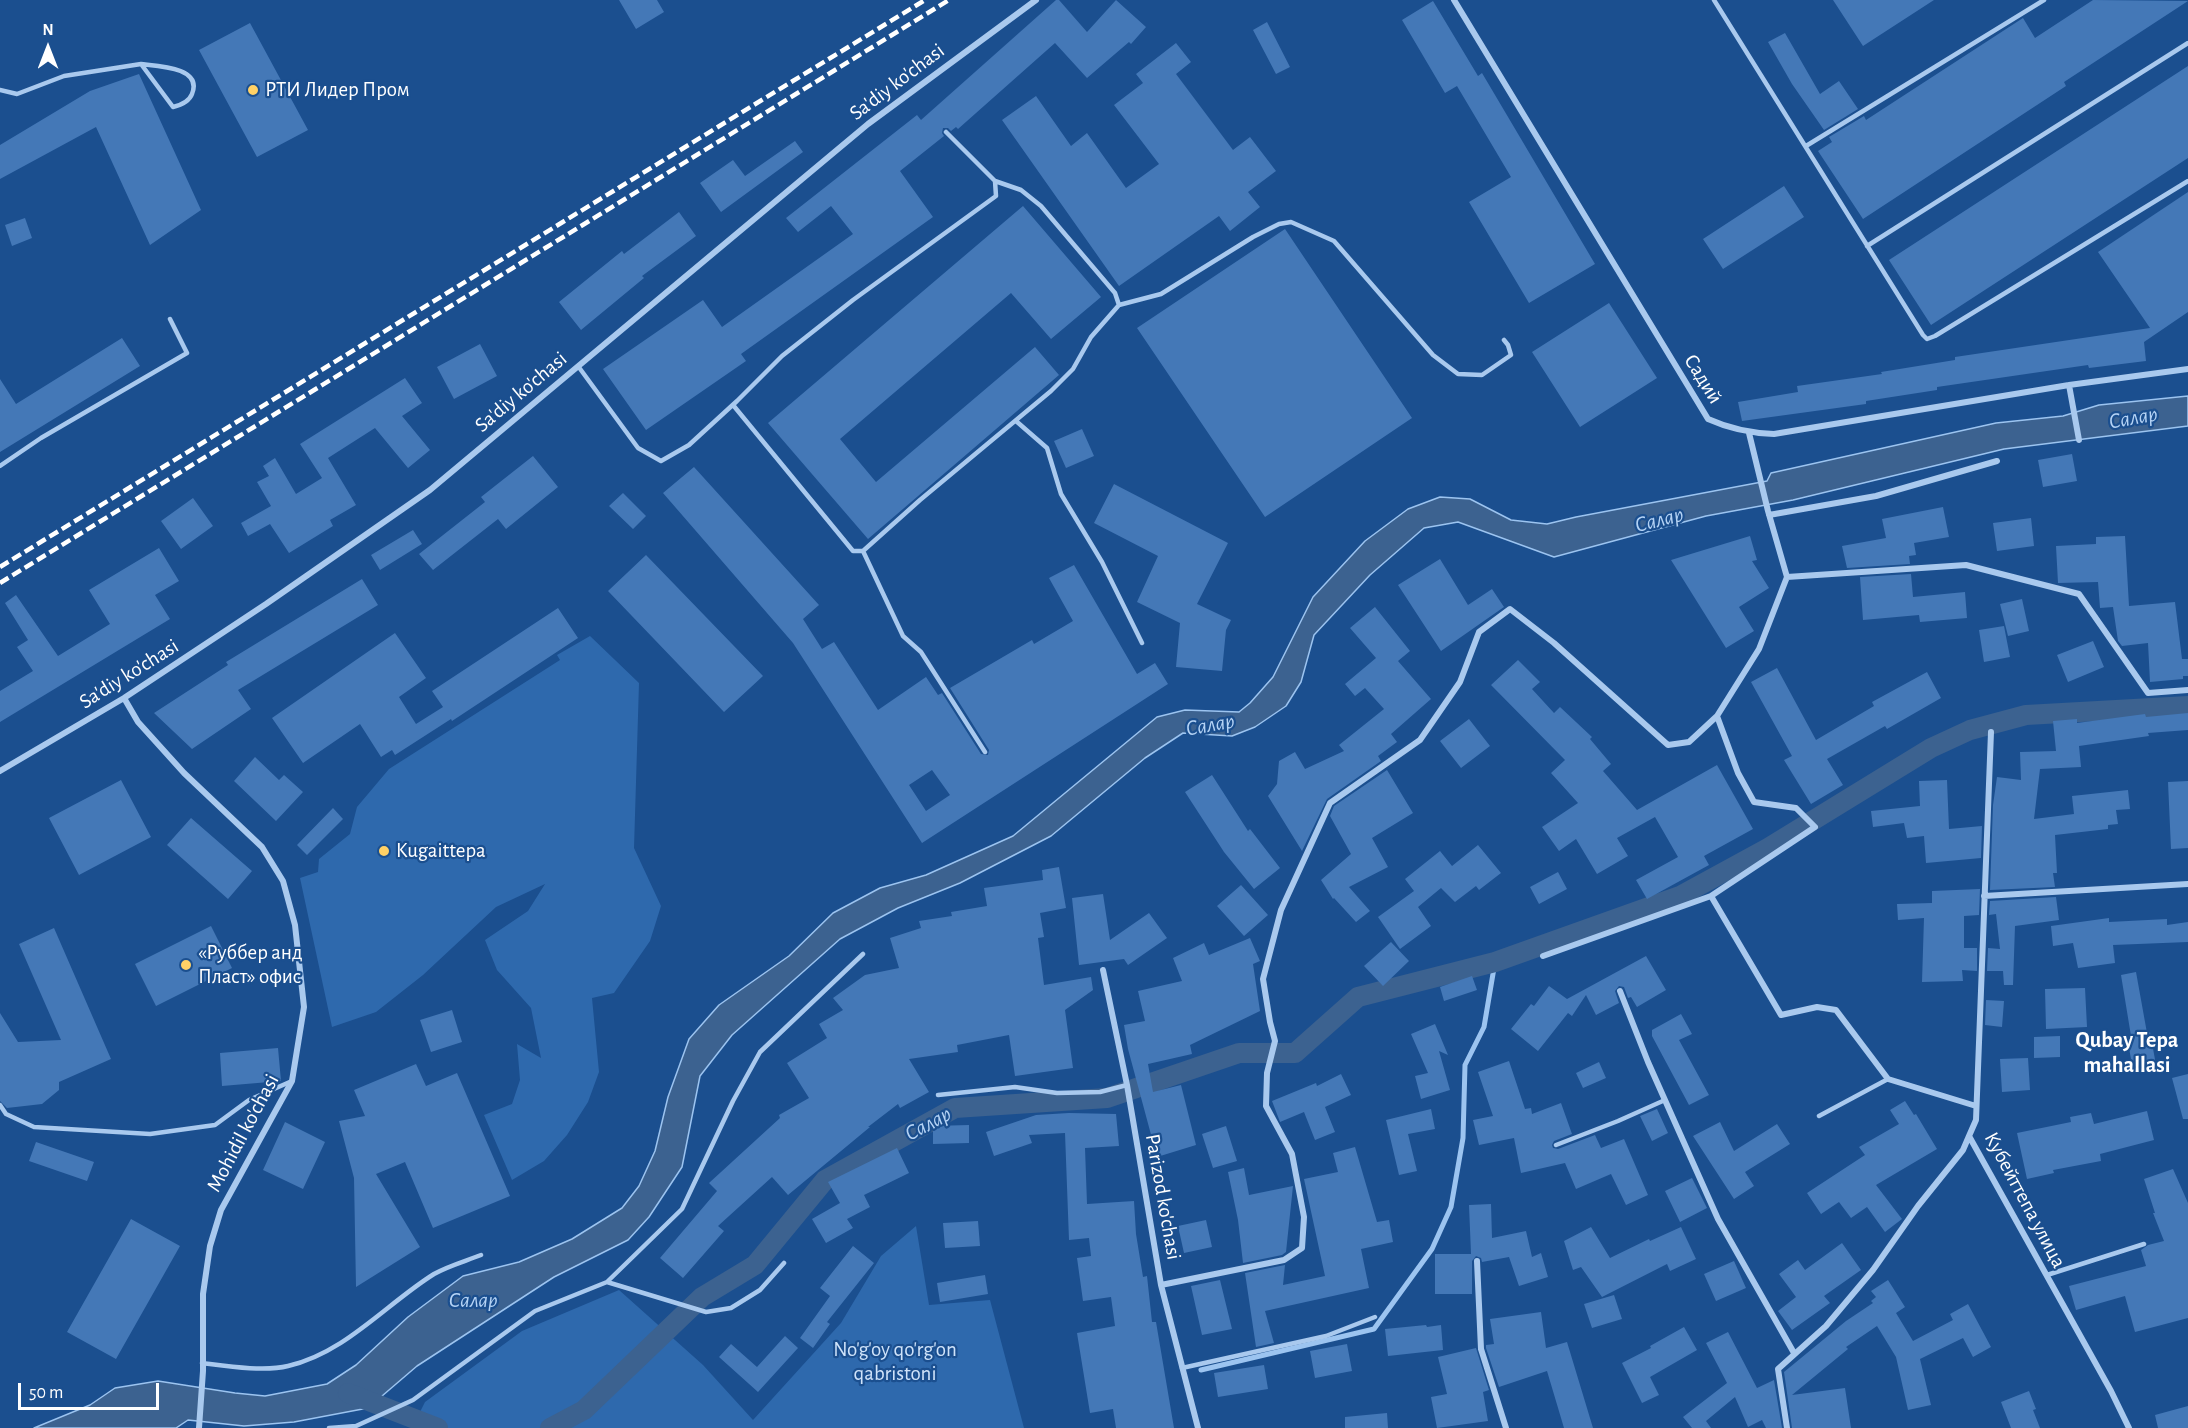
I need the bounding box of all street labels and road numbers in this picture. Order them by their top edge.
street label: Sa'diy ko'chasi [845,38,949,126]
street label: Sa'diy ko'chasi [470,346,572,438]
street label: Садий [1678,349,1728,409]
street label: Sa'diy ko'chasi [75,634,183,714]
street label: Mohidil ko'chasi [201,1070,285,1196]
street label: Кубейттепа улица [1979,1128,2071,1272]
street label: Parizod ko'chasi [1140,1132,1186,1262]

